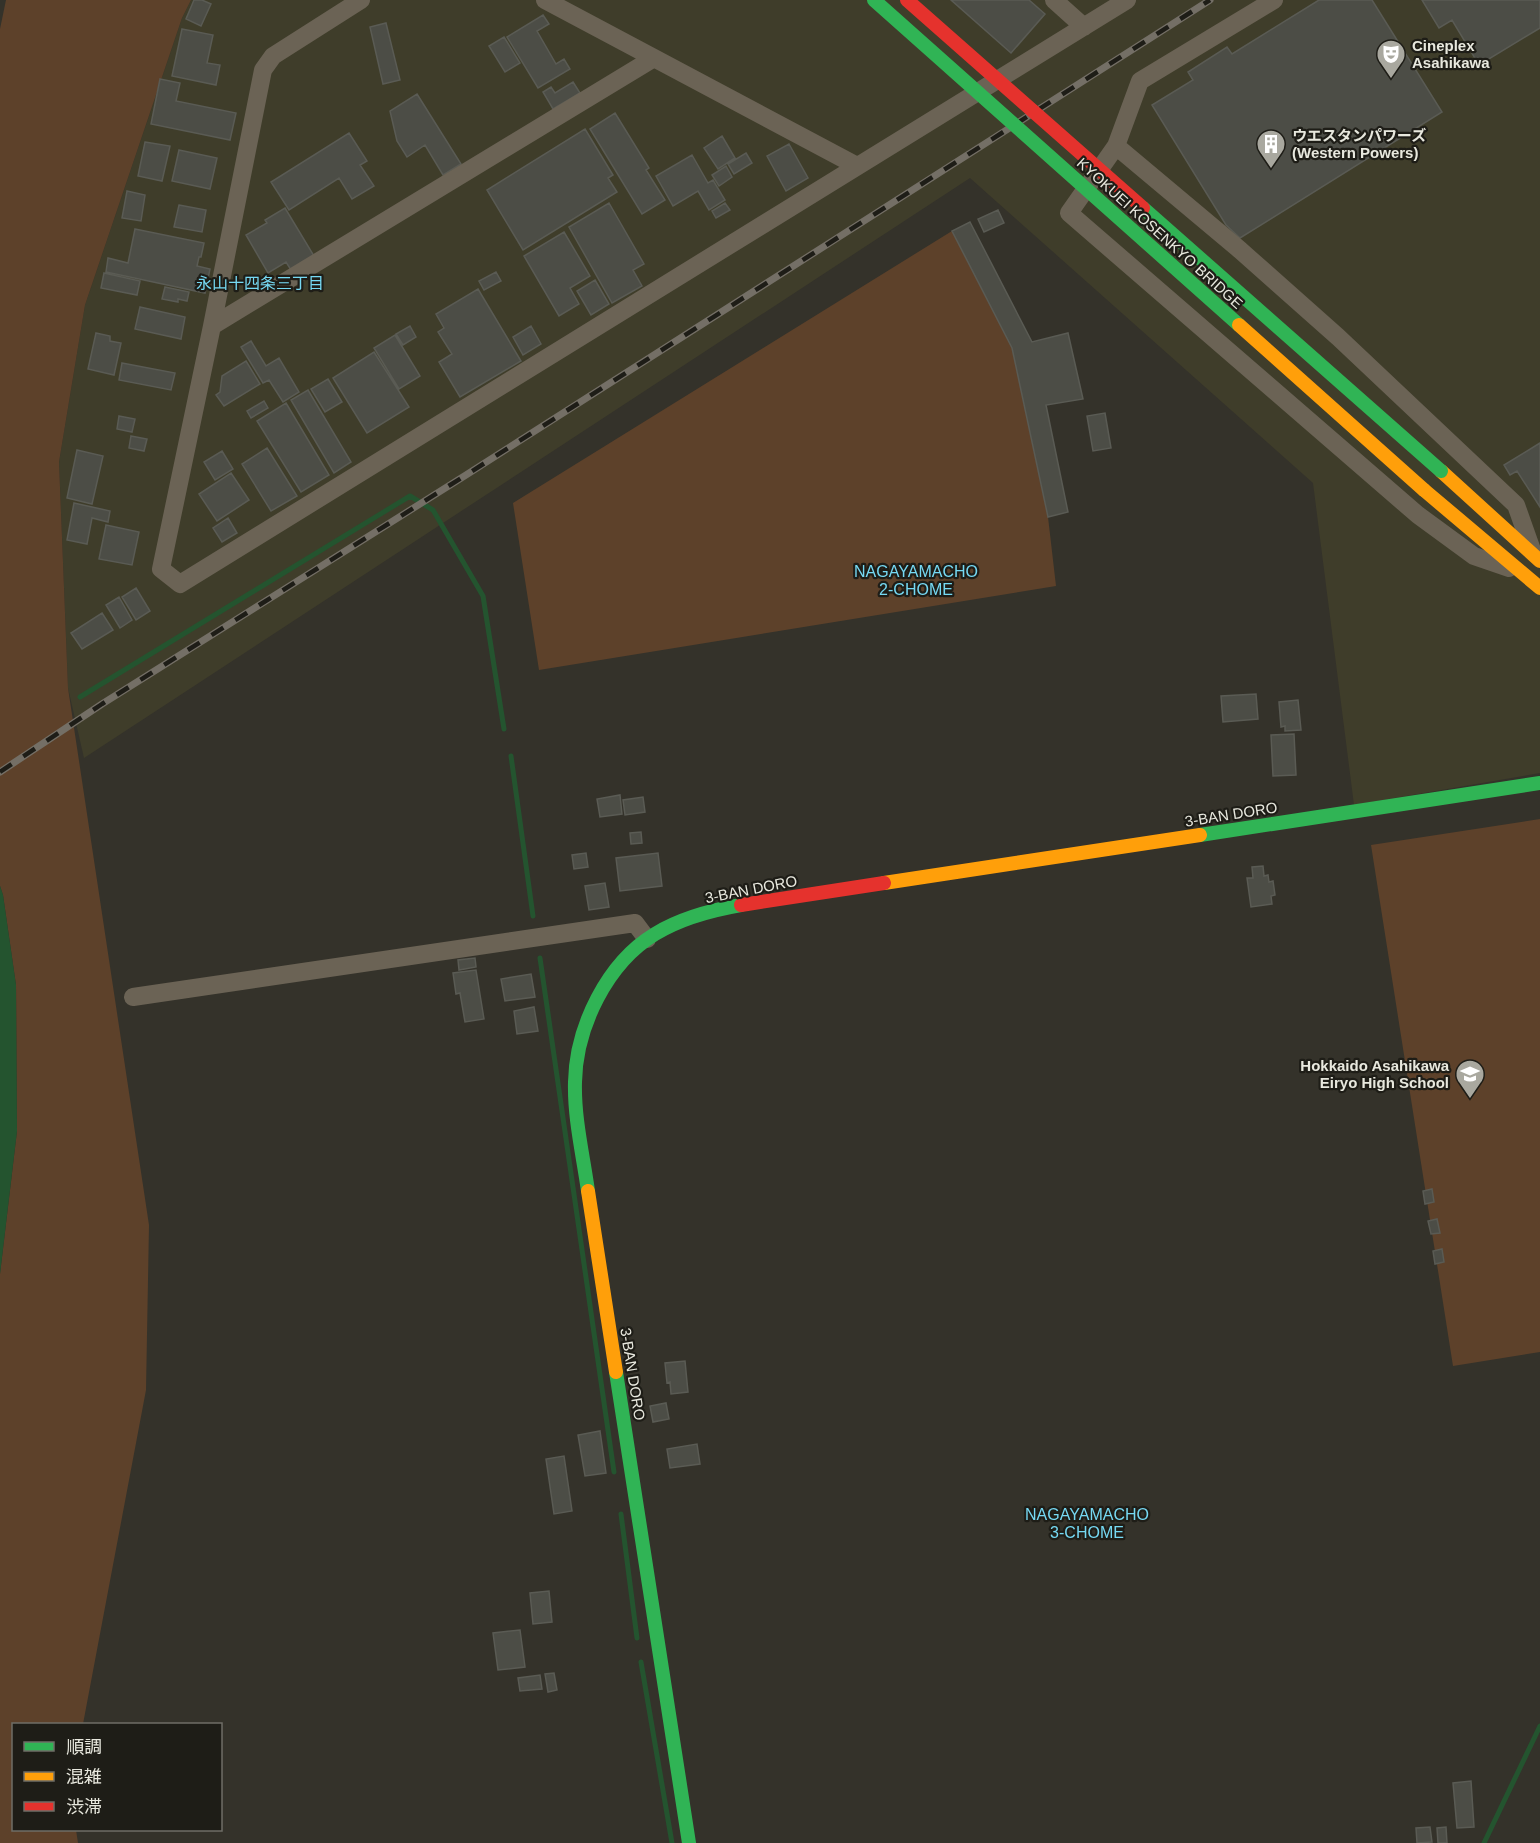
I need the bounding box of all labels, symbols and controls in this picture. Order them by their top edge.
place label: Cineplex Asahikawa [1412,37,1490,71]
theatre icon: Cineplex Asahikawa [1375,38,1407,80]
place label: ウエスタンパワーズ (Western Powers) [1292,127,1426,161]
building icon: ウエスタンパワーズ (Western Powers) [1255,128,1287,170]
street label: KYOKUEI KOSENKYO BRIDGE [1074,154,1246,312]
district label: 永山十四条三丁目 [196,275,324,292]
district label: NAGAYAMACHO 2-CHOME [854,563,978,598]
street label: 3-BAN DORO [1184,798,1278,830]
street label: 3-BAN DORO [704,872,798,906]
place label: Hokkaido Asahikawa Eiryo High School [1300,1057,1450,1091]
school or university icon: Hokkaido Asahikawa Eiryo High School [1454,1058,1486,1100]
street label: 3-BAN DORO [617,1327,649,1421]
district label: NAGAYAMACHO 3-CHOME [1025,1506,1149,1541]
legend [12,1723,222,1831]
text: 順調 [66,1737,102,1757]
text: 混雑 [66,1767,102,1787]
text: 渋滞 [66,1797,102,1817]

